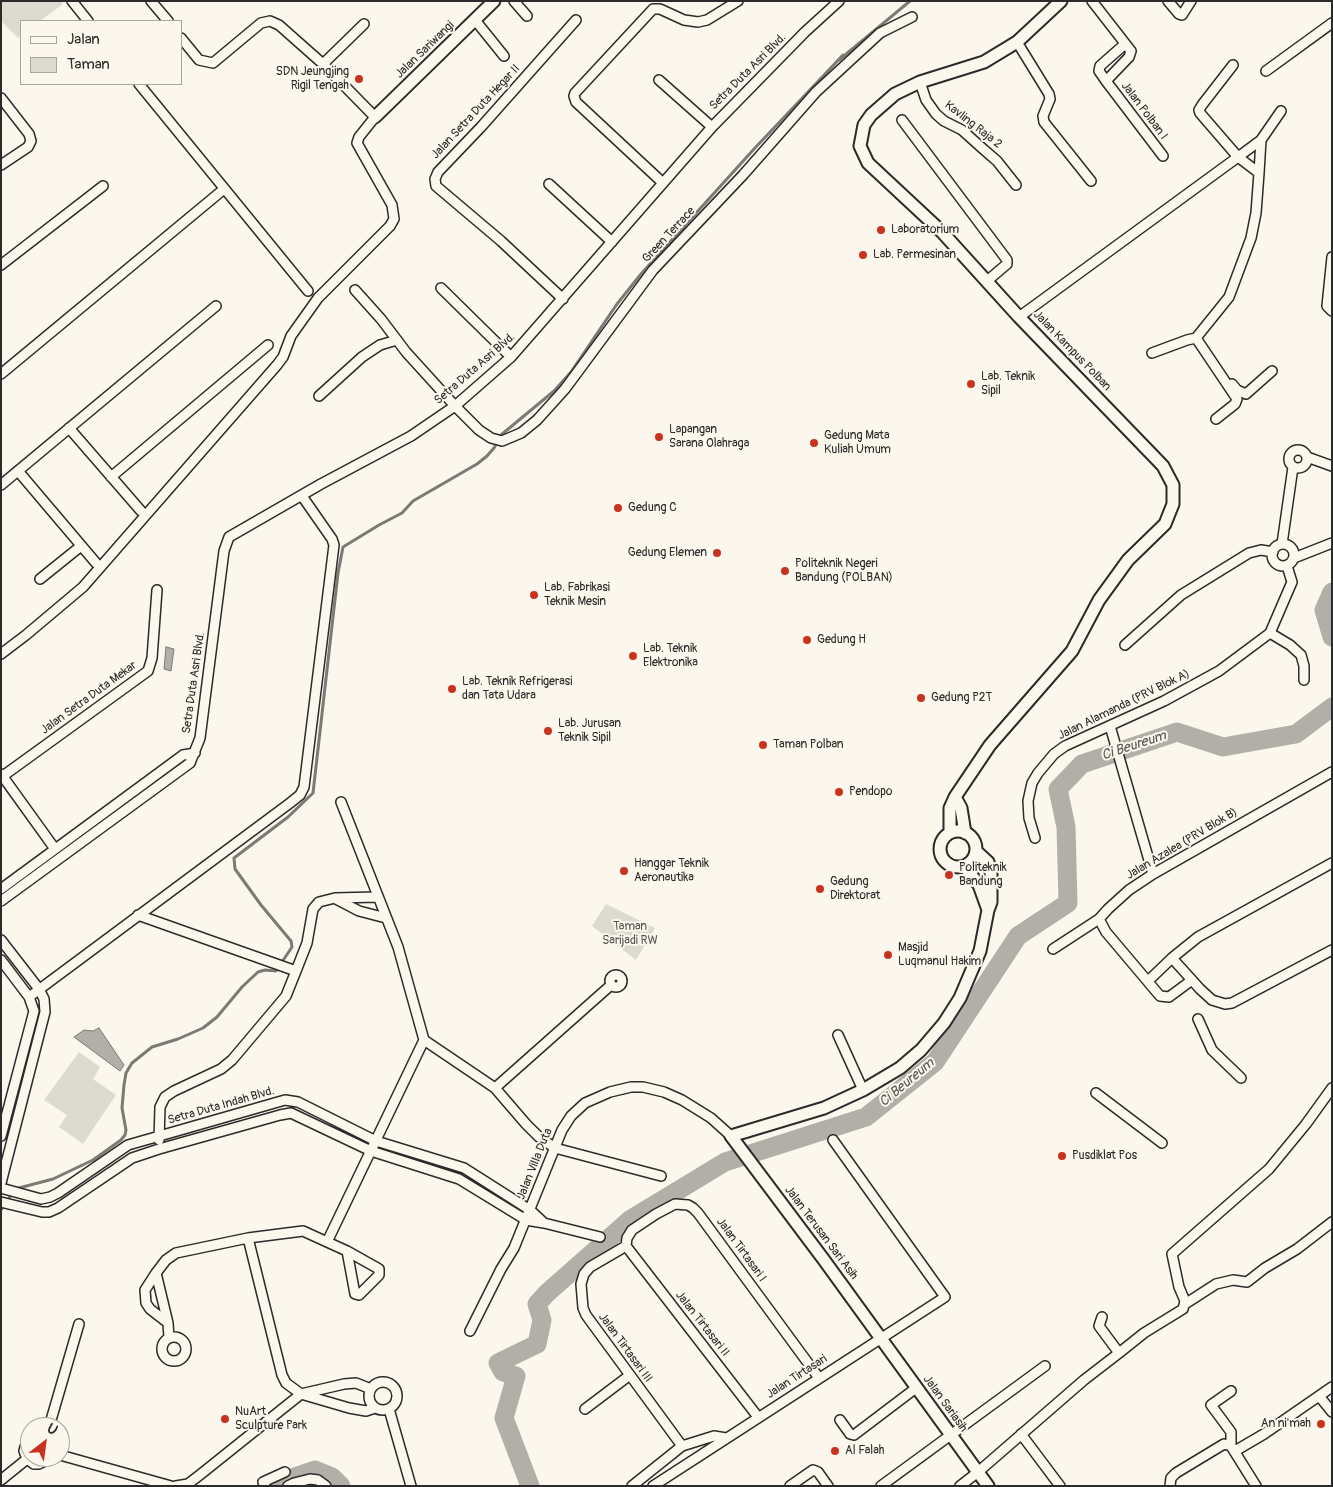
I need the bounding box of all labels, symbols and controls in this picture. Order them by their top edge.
street label: Jalan Sariwangi [393,18,457,82]
legend [20,20,182,85]
text: Jalan [67,30,100,49]
street label: Setra Duta Asri Blvd. [707,31,789,113]
text: Taman [67,55,110,74]
street label: Jalan Setra Duta Hegar II [429,62,523,162]
place label: SDN Jeungjing Rigil Tengah [276,65,349,93]
marker: SDN Jeungjing Rigil Tengah [353,73,365,85]
street label: Jalan Polban I [1118,79,1170,143]
street label: Kavling Raja 2 [941,98,1005,152]
street label: Green Terrace [640,204,698,266]
place label: Laboratorium [891,223,959,237]
marker: Laboratorium [875,224,887,236]
place label: Lab. Permesinan [873,248,956,262]
marker: Lab. Permesinan [857,249,869,261]
street label: Jalan Kampus Polban [1030,308,1114,394]
street label: Setra Duta Asri Blvd. [432,330,518,408]
place label: Lab. Teknik Sipil [981,370,1035,398]
marker: Lab. Teknik Sipil [965,378,977,390]
place label: Lapangan Sarana Olahraga [669,423,749,451]
place label: Gedung Mata Kuliah Umum [824,429,891,457]
marker: Lapangan Sarana Olahraga [653,431,665,443]
marker: Gedung Mata Kuliah Umum [808,437,820,449]
place label: Gedung C [628,501,677,515]
marker: Gedung C [612,502,624,514]
place label: Gedung Elemen [628,546,707,560]
marker: Gedung Elemen [711,547,723,559]
place label: Politeknik Negeri Bandung (POLBAN) [795,557,893,585]
marker: Politeknik Negeri Bandung (POLBAN) [779,565,791,577]
place label: Lab. Fabrikasi Teknik Mesin [544,581,610,609]
marker: Lab. Fabrikasi Teknik Mesin [528,589,540,601]
street label: Setra Duta Asri Blvd. [180,631,208,735]
place label: Gedung H [817,633,866,647]
marker: Gedung H [801,634,813,646]
place label: Lab. Teknik Elektronika [643,642,698,670]
marker: Lab. Teknik Elektronika [627,650,639,662]
street label: Jalan Setra Duta Mekar [38,658,140,738]
street label: Jalan Alamanda (PRV Blok A) [1056,667,1192,743]
place label: Lab. Teknik Refrigerasi dan Tata Udara [462,675,572,703]
marker: Lab. Teknik Refrigerasi dan Tata Udara [446,683,458,695]
place label: Gedung P2T [931,691,992,705]
marker: Gedung P2T [915,692,927,704]
place label: Lab. Jurusan Teknik Sipil [558,717,621,745]
marker: Lab. Jurusan Teknik Sipil [542,725,554,737]
water label: Ci Beureum [1100,728,1168,764]
place label: Taman Polban [773,738,844,752]
marker: Taman Polban [757,739,769,751]
place label: Pendopo [849,785,892,799]
marker: Pendopo [833,786,845,798]
street label: Jalan Azalea (PRV Blok B) [1124,805,1240,883]
place label: Hanggar Teknik Aeronautika [634,857,709,885]
place label: Politeknik Bandung [959,861,1007,889]
marker: Hanggar Teknik Aeronautika [618,865,630,877]
marker: Politeknik Bandung [943,869,955,881]
place label: Gedung Direktorat [830,875,880,903]
marker: Gedung Direktorat [814,883,826,895]
park label: Taman Sarijadi RW [602,920,658,948]
place label: Masjid Luqmanul Hakim [898,941,981,969]
marker: Masjid Luqmanul Hakim [882,949,894,961]
water label: Ci Beureum [876,1055,938,1111]
street label: Setra Duta Indah Blvd. [166,1084,276,1128]
street label: Jalan Villa Duta [514,1126,556,1202]
place label: Pusdiklat Pos [1072,1149,1137,1163]
marker: Pusdiklat Pos [1056,1150,1068,1162]
street label: Jalan Terusan Sari Asih [781,1183,861,1283]
street label: Jalan Tirtasari I [713,1215,769,1285]
street label: Jalan Tirtasari II [672,1288,732,1360]
street label: Jalan Tirtasari III [595,1310,655,1386]
street label: Jalan Tirtasari [764,1352,830,1402]
street label: Jalan Sariasih [920,1373,970,1435]
place label: NuArt Sculpture Park [235,1405,307,1433]
marker: NuArt Sculpture Park [219,1413,231,1425]
north arrow [20,1417,70,1467]
place label: An ni'mah [1261,1417,1311,1431]
marker: An ni'mah [1315,1418,1327,1430]
text: U [44,1420,61,1439]
place label: Al Falah [845,1444,884,1458]
marker: Al Falah [829,1445,841,1457]

